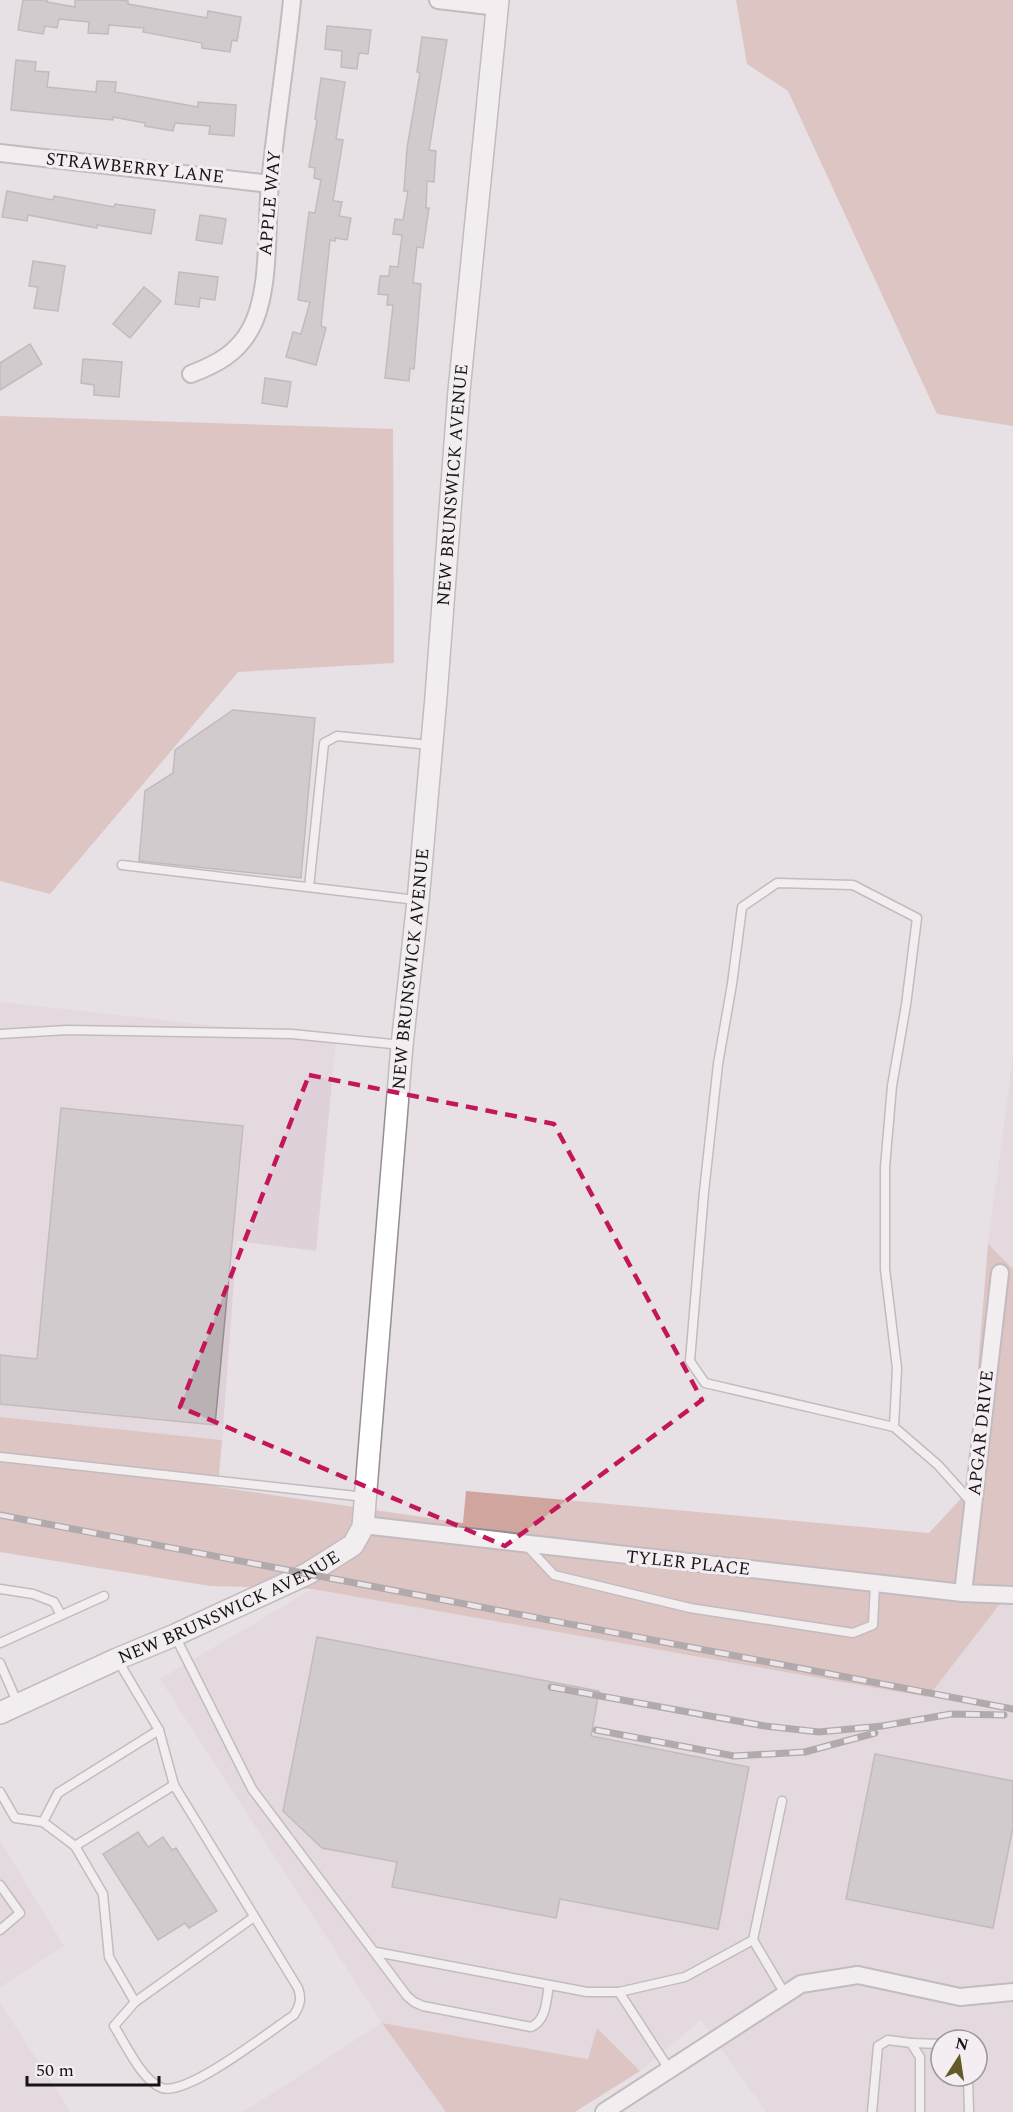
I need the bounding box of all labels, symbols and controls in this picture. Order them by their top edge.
street label: STRAWBERRY LANE [45,145,225,191]
street label: APPLE WAY [252,149,288,257]
street label: NEW BRUNSWICK AVENUE [429,363,475,607]
street label: NEW BRUNSWICK AVENUE [385,847,436,1091]
street label: APGAR DRIVE [961,1369,1001,1497]
street label: NEW BRUNSWICK AVENUE [113,1543,345,1671]
street label: TYLER PLACE [625,1543,751,1583]
north arrow [929,2028,989,2088]
text: N [953,2031,971,2057]
scale bar [27,2049,159,2087]
text: 50 m [36,2057,74,2084]

